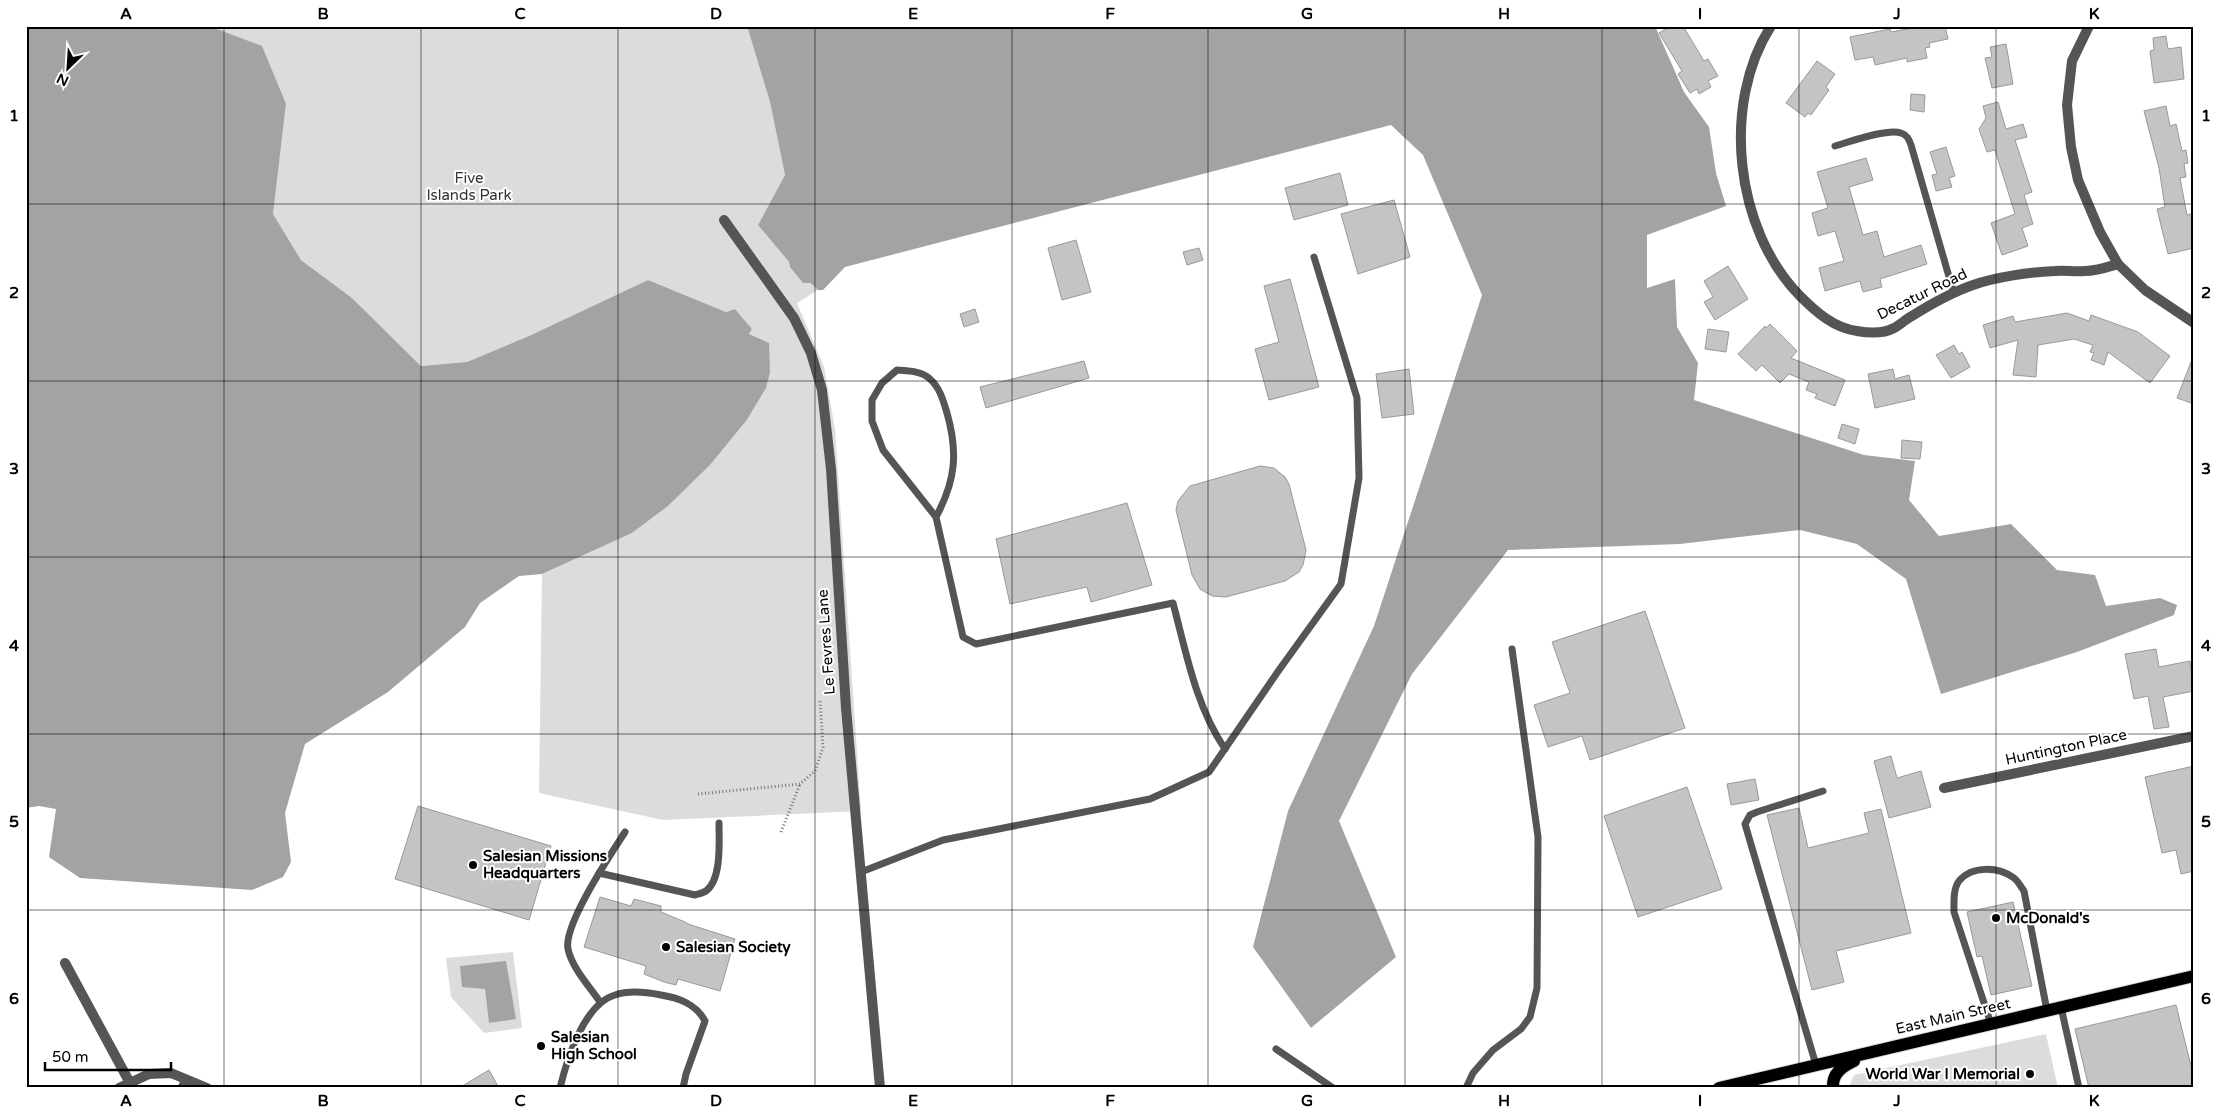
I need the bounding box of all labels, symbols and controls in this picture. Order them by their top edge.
text: A [120,4,132,24]
text: B [317,4,329,24]
text: C [514,4,526,24]
text: D [710,4,722,24]
text: E [908,4,918,24]
text: F [1105,4,1115,24]
text: G [1301,4,1313,24]
text: H [1498,4,1510,24]
text: I [1698,4,1702,24]
text: J [1892,4,1901,24]
text: K [2089,4,2100,24]
north arrow [42,42,92,92]
text: N [54,69,71,89]
text: 1 [9,106,19,126]
text: 1 [2201,106,2211,126]
park label: Five Islands Park [426,169,512,204]
street label: Decatur Road [1874,264,1970,324]
text: 2 [9,283,19,303]
text: 2 [2201,283,2211,303]
text: 3 [9,459,19,479]
text: 3 [2201,459,2211,479]
street label: Le Fevres Lane [813,589,839,695]
text: 4 [9,636,19,656]
text: 4 [2201,636,2211,656]
street label: Huntington Place [2004,725,2128,769]
text: 5 [9,812,19,832]
text: 5 [2201,812,2211,832]
place label: Salesian Missions Headquarters [483,847,607,883]
marker: Salesian Missions Headquarters [467,859,479,871]
place label: McDonald's [2006,909,2090,927]
marker: McDonald's [1990,912,2002,924]
place label: Salesian Society [676,938,791,957]
marker: Salesian Society [660,941,672,953]
text: 6 [9,989,19,1009]
text: 6 [2201,989,2211,1009]
street label: East Main Street [1894,994,2012,1038]
place label: Salesian High School [551,1028,637,1064]
scale bar [45,1039,171,1071]
marker: Salesian High School [535,1040,547,1052]
text: 50 m [52,1048,89,1066]
place label: World War I Memorial [1865,1065,2020,1083]
marker: World War I Memorial [2024,1068,2036,1080]
text: A [120,1091,132,1111]
text: B [317,1091,329,1111]
text: C [514,1091,526,1111]
text: D [710,1091,722,1111]
text: E [908,1091,918,1111]
text: F [1105,1091,1115,1111]
text: G [1301,1091,1313,1111]
text: H [1498,1091,1510,1111]
text: I [1698,1091,1702,1111]
text: J [1892,1091,1901,1111]
text: K [2089,1091,2100,1111]

